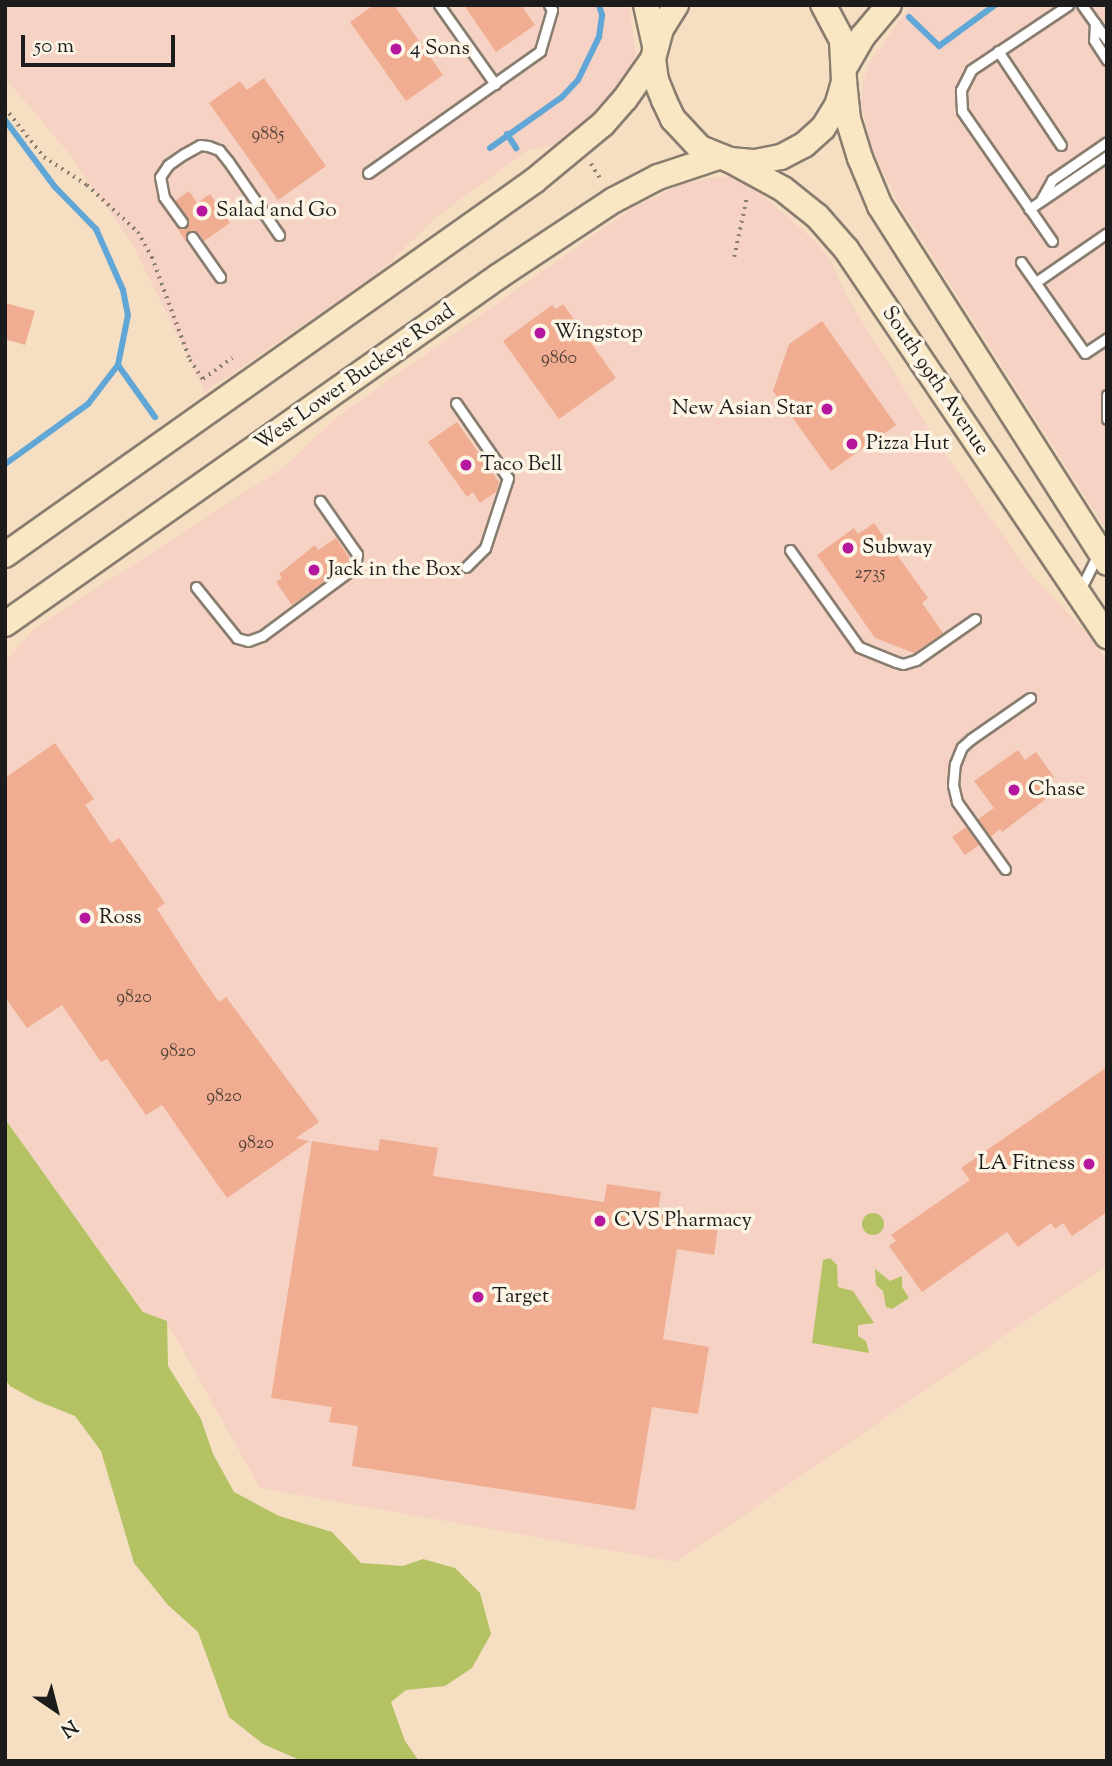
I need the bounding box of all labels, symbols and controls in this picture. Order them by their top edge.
scale bar [24,21,178,65]
text: 50 m [34,32,74,62]
place label: 4 Sons [410,36,470,62]
marker: 4 Sons [388,41,404,57]
house number: 9885 [252,124,284,146]
place label: Salad and Go [216,198,337,224]
marker: Salad and Go [194,203,210,219]
street label: West Lower Buckeye Road [250,299,460,457]
street label: South 99th Avenue [876,302,994,460]
place label: Wingstop [554,320,643,346]
marker: Wingstop [532,325,548,341]
house number: 9860 [541,348,577,370]
place label: New Asian Star [672,396,813,422]
marker: New Asian Star [819,401,835,417]
place label: Pizza Hut [866,431,949,457]
marker: Pizza Hut [844,436,860,452]
place label: Taco Bell [480,452,562,478]
marker: Taco Bell [458,457,474,473]
place label: Subway [862,535,933,561]
marker: Subway [840,540,856,556]
place label: Jack in the Box [328,557,461,583]
marker: Jack in the Box [306,562,322,578]
house number: 2735 [855,563,885,585]
place label: Chase [1028,777,1085,803]
marker: Chase [1006,782,1022,798]
place label: Ross [99,905,141,931]
marker: Ross [77,910,93,926]
house number: 9820 [116,987,152,1009]
house number: 9820 [160,1041,196,1063]
house number: 9820 [206,1086,242,1108]
house number: 9820 [238,1133,274,1155]
place label: LA Fitness [978,1151,1075,1177]
marker: LA Fitness [1081,1156,1097,1172]
place label: CVS Pharmacy [614,1208,752,1234]
marker: CVS Pharmacy [592,1213,608,1229]
place label: Target [492,1284,549,1310]
marker: Target [470,1289,486,1305]
north arrow [21,1675,91,1745]
text: N [54,1712,82,1743]

